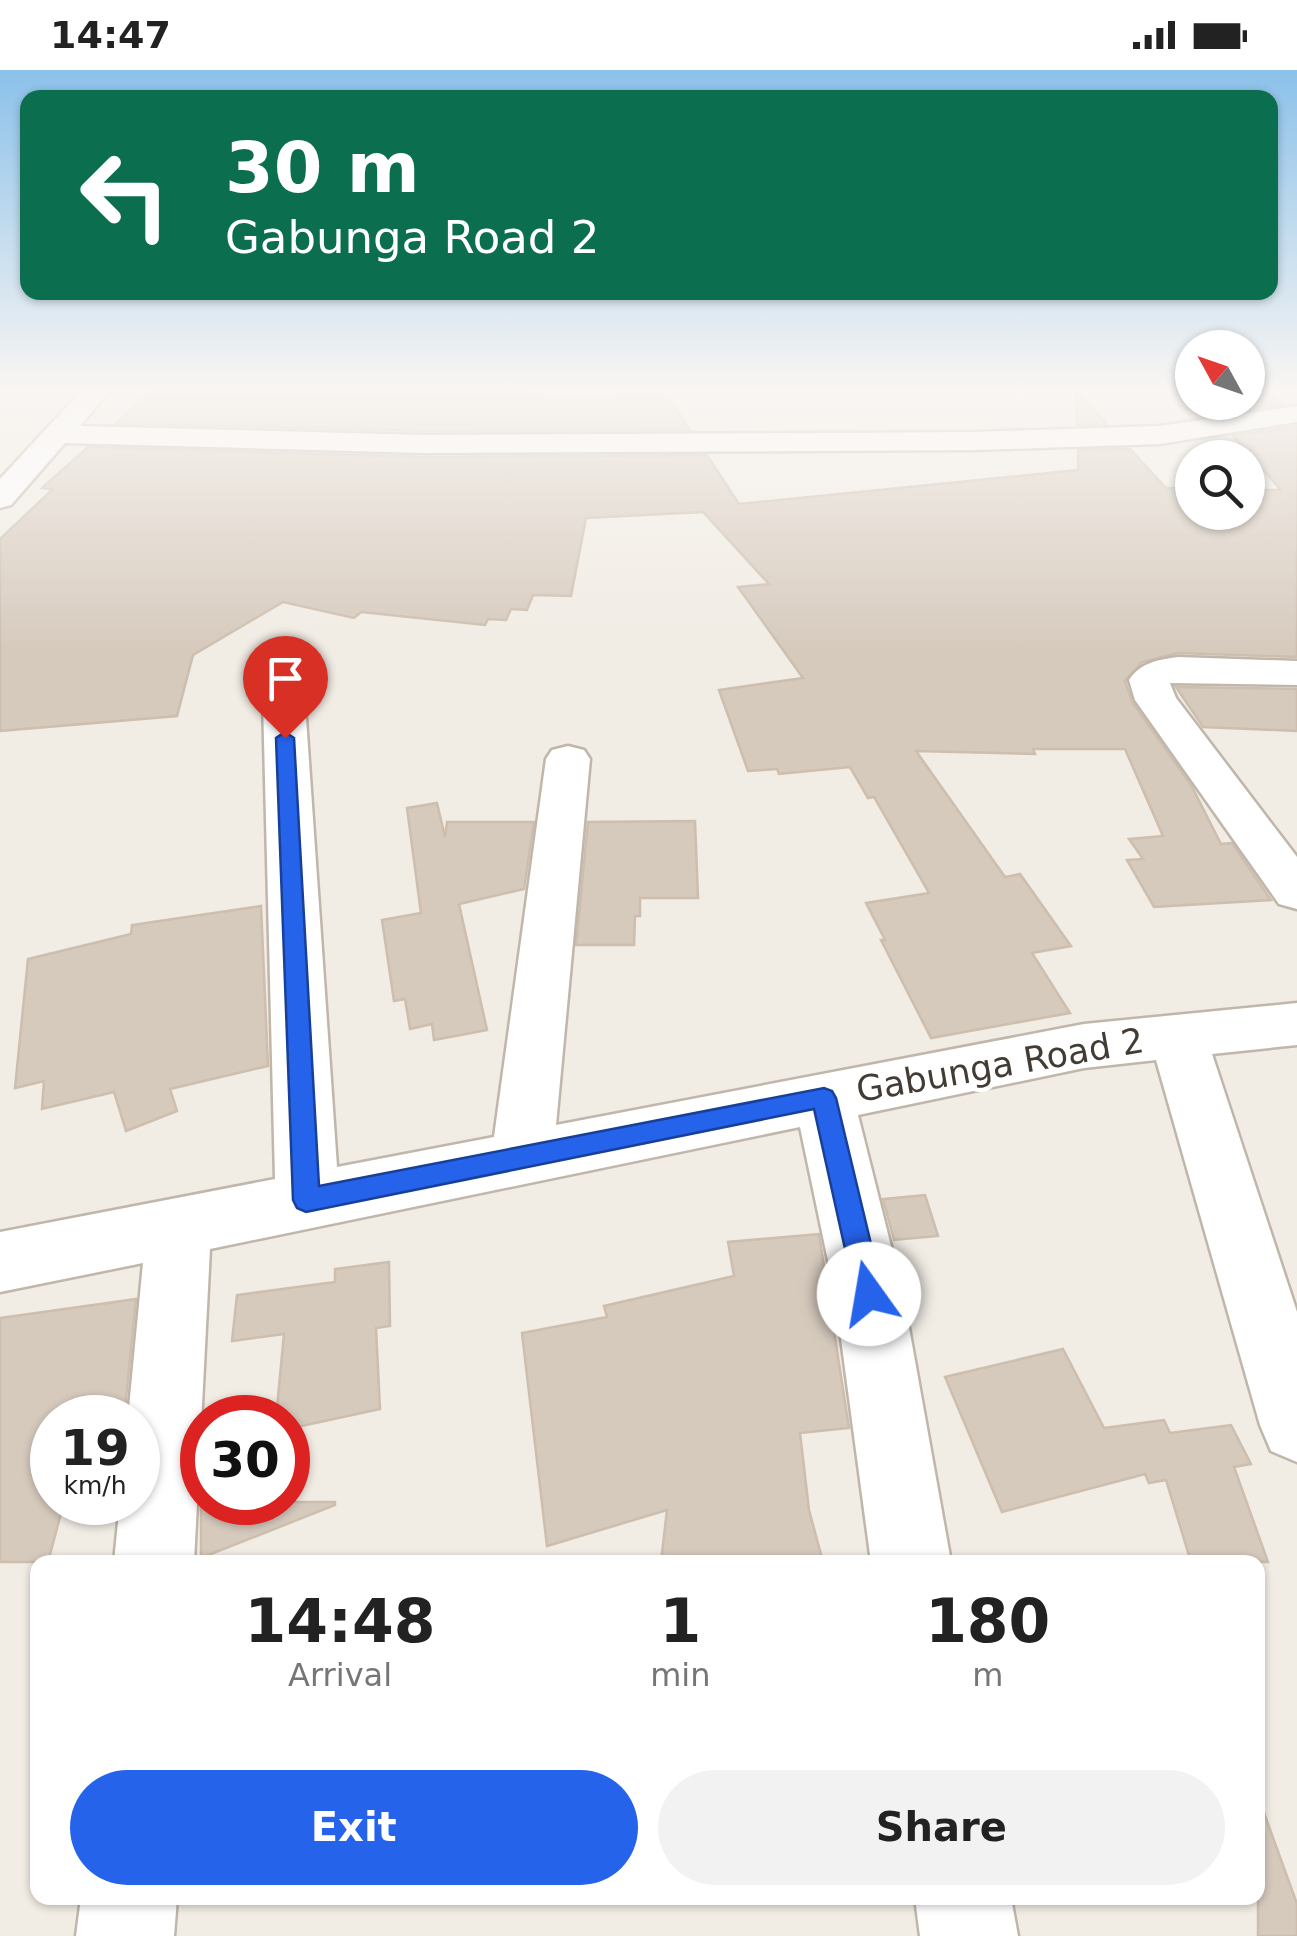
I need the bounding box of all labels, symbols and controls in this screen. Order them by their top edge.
text: 14:47 [50,13,171,57]
text: 30 m [225,127,420,209]
icon: left [60,130,190,260]
text: Gabunga Road 2 [225,211,599,264]
north arrow [1175,330,1265,420]
map controls [1175,330,1265,530]
button: search [1175,440,1265,530]
pin [243,636,328,739]
icon: arrive [258,651,313,706]
street label: Gabunga Road 2 [853,1020,1147,1110]
position arrow [817,1242,921,1346]
speed limit sign: 30 [180,1395,310,1525]
text: 19 [60,1419,130,1477]
text: km/h [63,1471,127,1500]
text: 14:48 [245,1586,436,1656]
text: 1 [659,1586,701,1656]
text: 180 [925,1586,1050,1656]
text: Arrival [288,1656,392,1694]
text: min [650,1656,711,1694]
text: m [972,1656,1003,1694]
button: Exit [70,1770,638,1885]
button: Share [658,1770,1225,1885]

